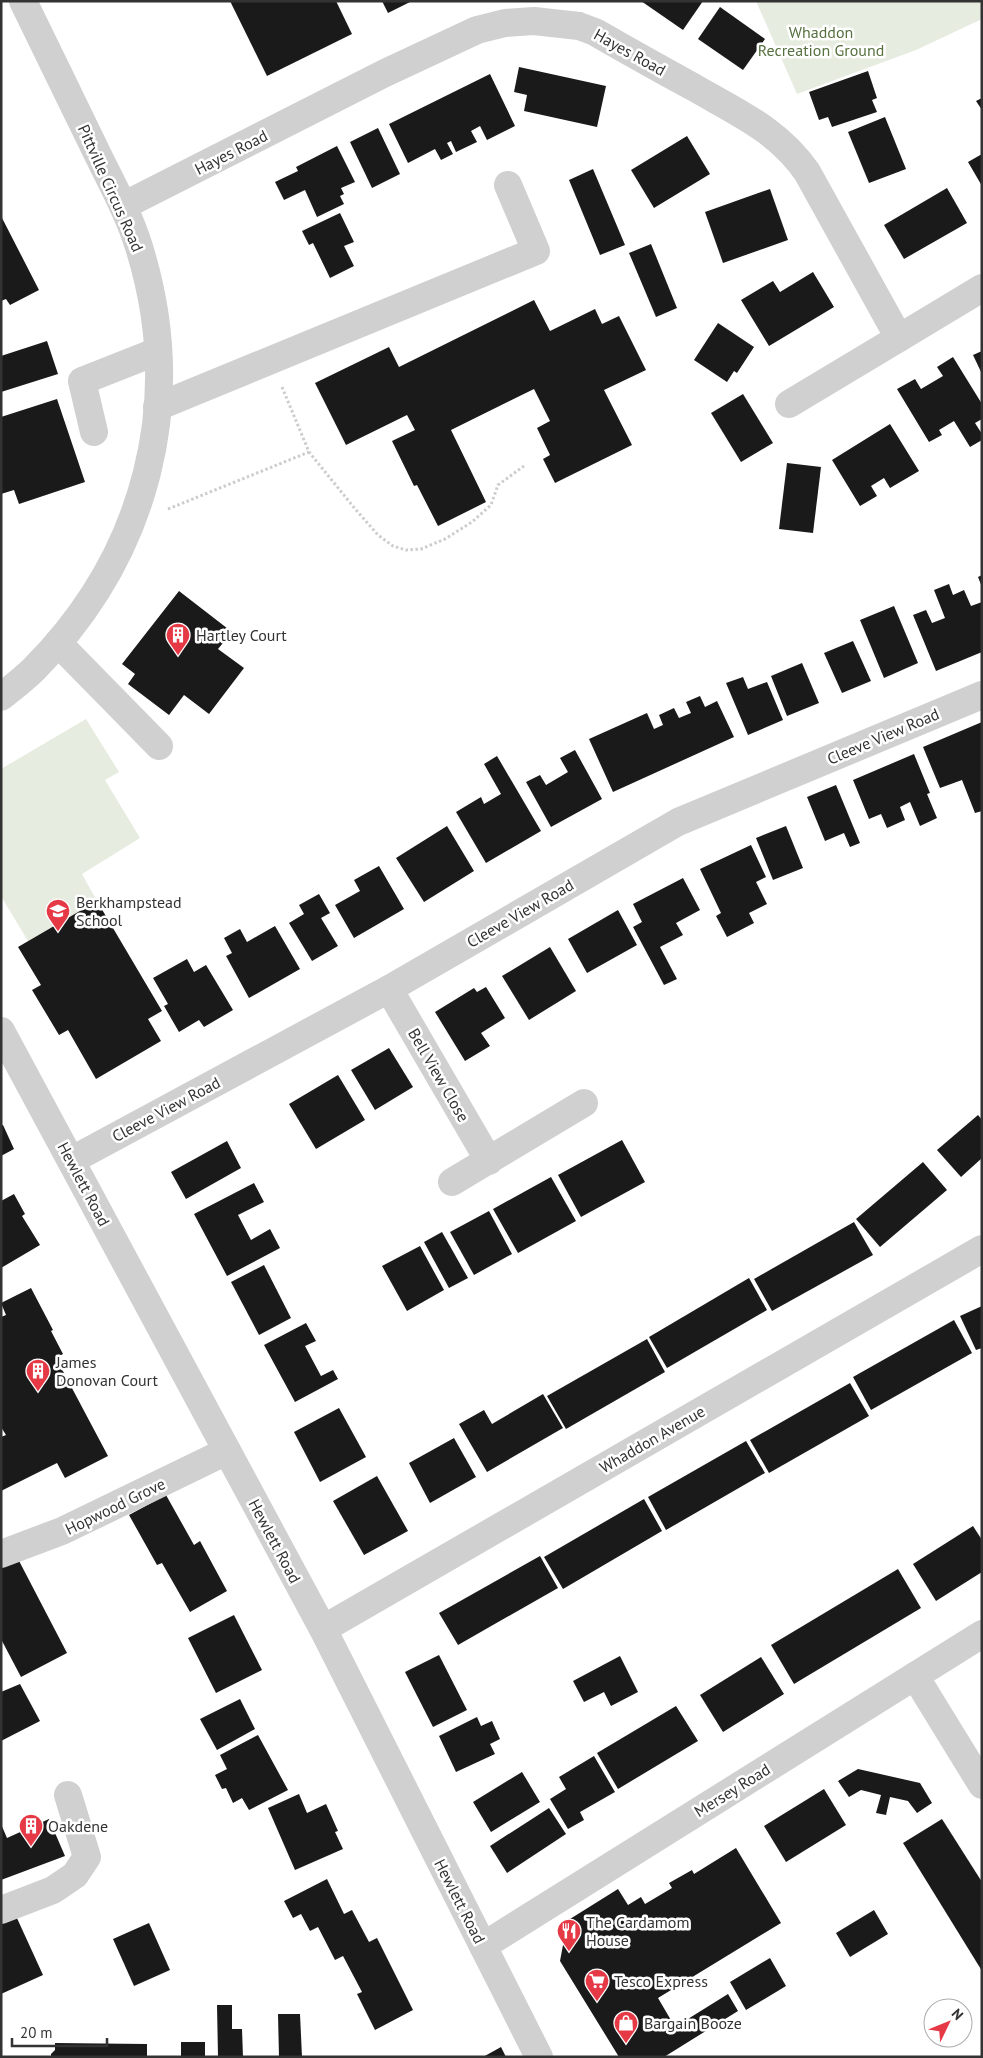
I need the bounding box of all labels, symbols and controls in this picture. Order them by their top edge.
park label: Whaddon Recreation Ground [758,22,884,60]
street label: Hayes Road [591,24,669,80]
street label: Pittville Circus Road [74,121,148,255]
street label: Hayes Road [191,125,271,179]
building icon: Hartley Court [165,622,191,656]
place label: Hartley Court [196,625,287,645]
street label: Cleeve View Road [824,703,942,769]
street label: Cleeve View Road [463,874,577,952]
place label: Berkhampstead School [76,892,182,930]
school or university icon: Berkhampstead School [45,898,71,932]
street label: Bell View Close [404,1025,474,1125]
street label: Cleeve View Road [108,1072,224,1146]
street label: Hewlett Road [54,1139,114,1229]
place label: James Donovan Court [55,1352,159,1390]
building icon: James Donovan Court [25,1358,51,1392]
street label: Whaddon Avenue [596,1401,708,1477]
street label: Hopwood Grove [62,1473,168,1539]
street label: Hewlett Road [245,1496,305,1586]
street label: Mersey Road [690,1759,774,1821]
building icon: Oakdene [18,1813,44,1847]
place label: Oakdene [48,1816,108,1836]
street label: Hewlett Road [430,1855,490,1947]
place label: The Cardamom House [586,1912,689,1950]
restaurant icon: The Cardamom House [556,1918,582,1952]
supermarket icon: Tesco Express [584,1968,610,2002]
place label: Tesco Express [614,1971,708,1991]
north arrow [923,1998,973,2048]
text: N [948,2005,967,2024]
shop icon: Bargain Booze [613,2010,639,2044]
place label: Bargain Booze [644,2013,742,2033]
scale bar [12,2016,108,2048]
text: 20 m [20,2023,53,2042]

